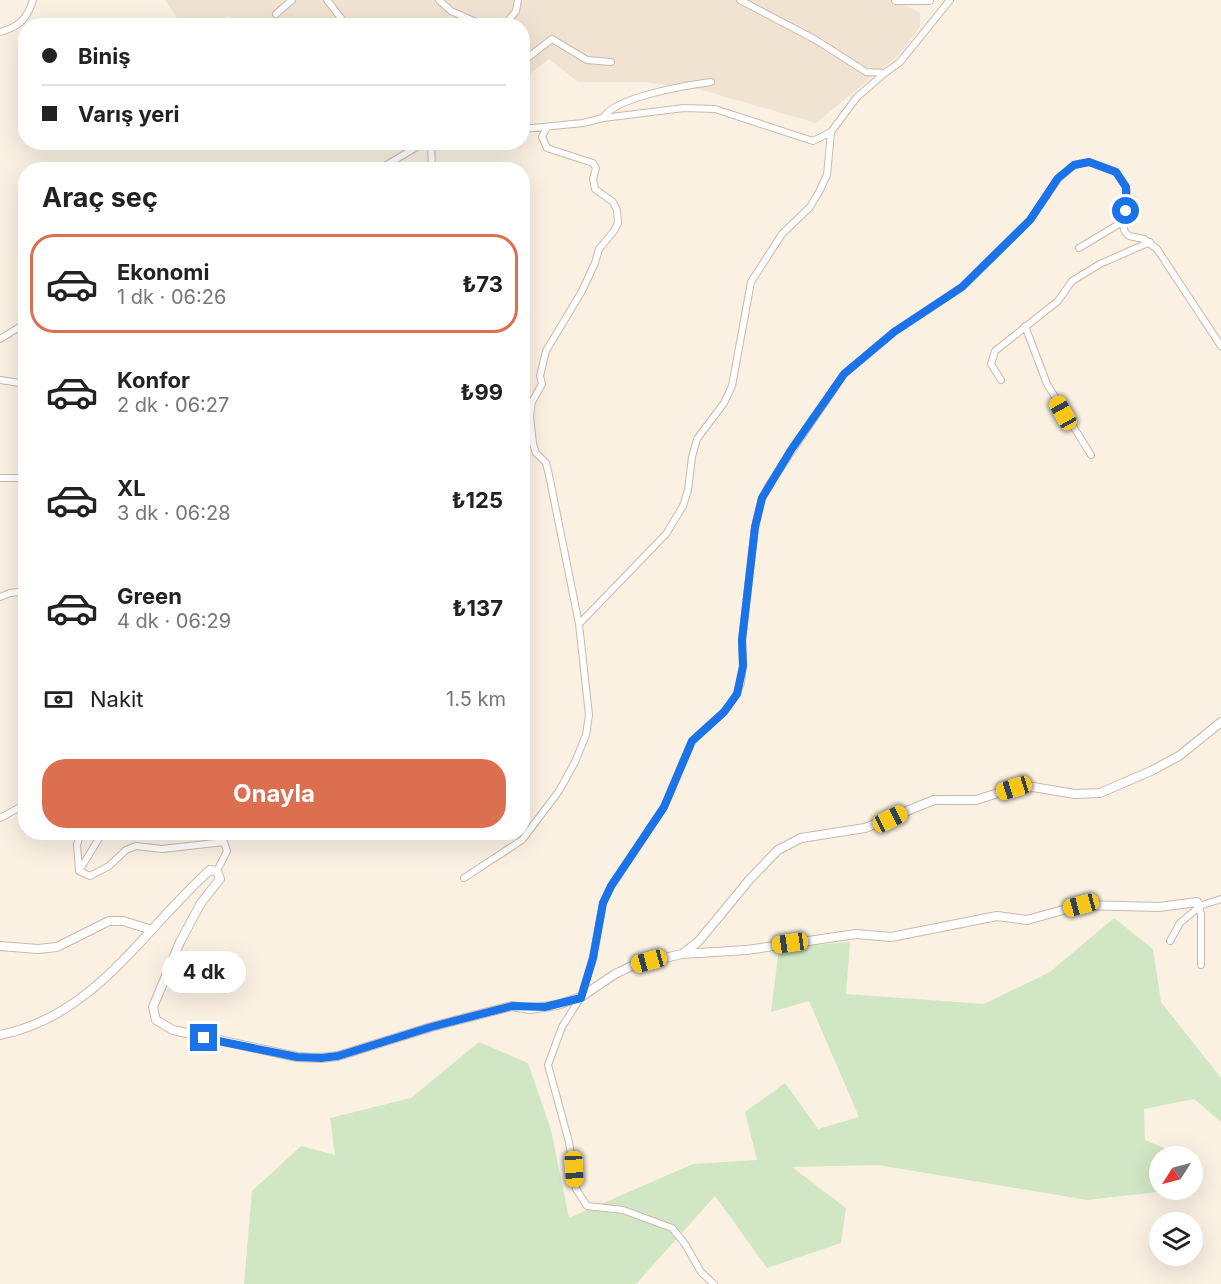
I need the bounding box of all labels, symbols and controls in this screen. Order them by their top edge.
text: Biniş [78,43,131,69]
text: Varış yeri [78,101,180,127]
text: Araç seç [42,181,158,214]
route start [1112,197,1139,224]
icon: car [45,257,99,311]
text: Ekonomi [117,259,209,285]
text: ₺73 [462,271,503,297]
text: 1 dk · 06:26 [117,285,226,309]
icon: car [45,365,99,419]
text: Konfor [117,367,190,393]
text: ₺99 [460,379,503,405]
text: 2 dk · 06:27 [117,393,229,417]
car [1046,393,1080,433]
icon: car [45,473,99,527]
text: XL [117,475,146,501]
text: ₺125 [451,487,503,513]
text: 3 dk · 06:28 [117,501,231,525]
icon: car [45,581,99,635]
text: Green [117,583,182,609]
text: ₺137 [452,595,503,621]
text: 4 dk · 06:29 [117,609,231,633]
icon: cash [42,683,75,716]
text: Nakit [90,686,144,712]
text: 1.5 km [446,687,506,711]
button: Onayla [42,759,506,828]
car [994,774,1034,802]
car [870,803,910,835]
car [1061,892,1101,918]
car [771,932,809,954]
car [629,948,669,974]
callout: 4 dk [162,951,246,993]
text: 4 dk [183,960,225,984]
route end [190,1024,217,1051]
north arrow [1149,1146,1203,1200]
map controls [1149,1146,1203,1266]
car [564,1151,584,1187]
button: layers [1149,1212,1203,1266]

